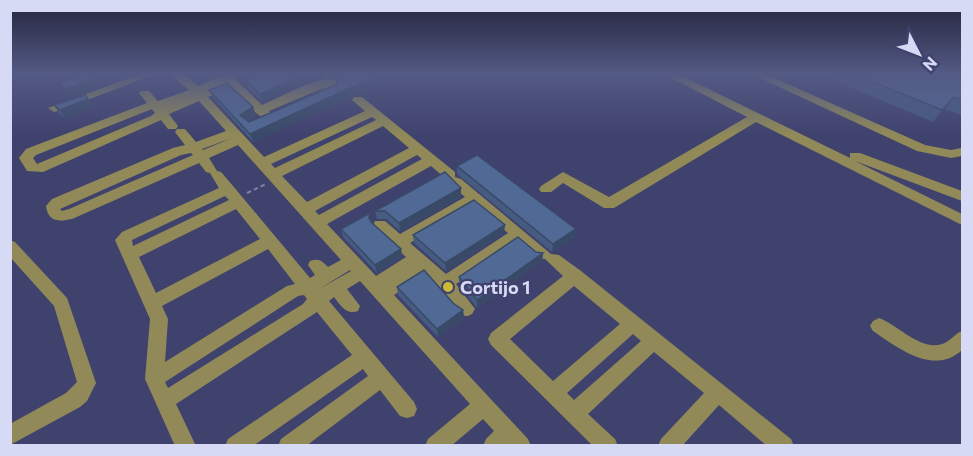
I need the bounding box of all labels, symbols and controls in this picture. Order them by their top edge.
north arrow [889,24,949,84]
text: N [919,54,942,75]
place label: Cortijo 1 [460,276,530,298]
marker: Cortijo 1 [441,280,455,294]

